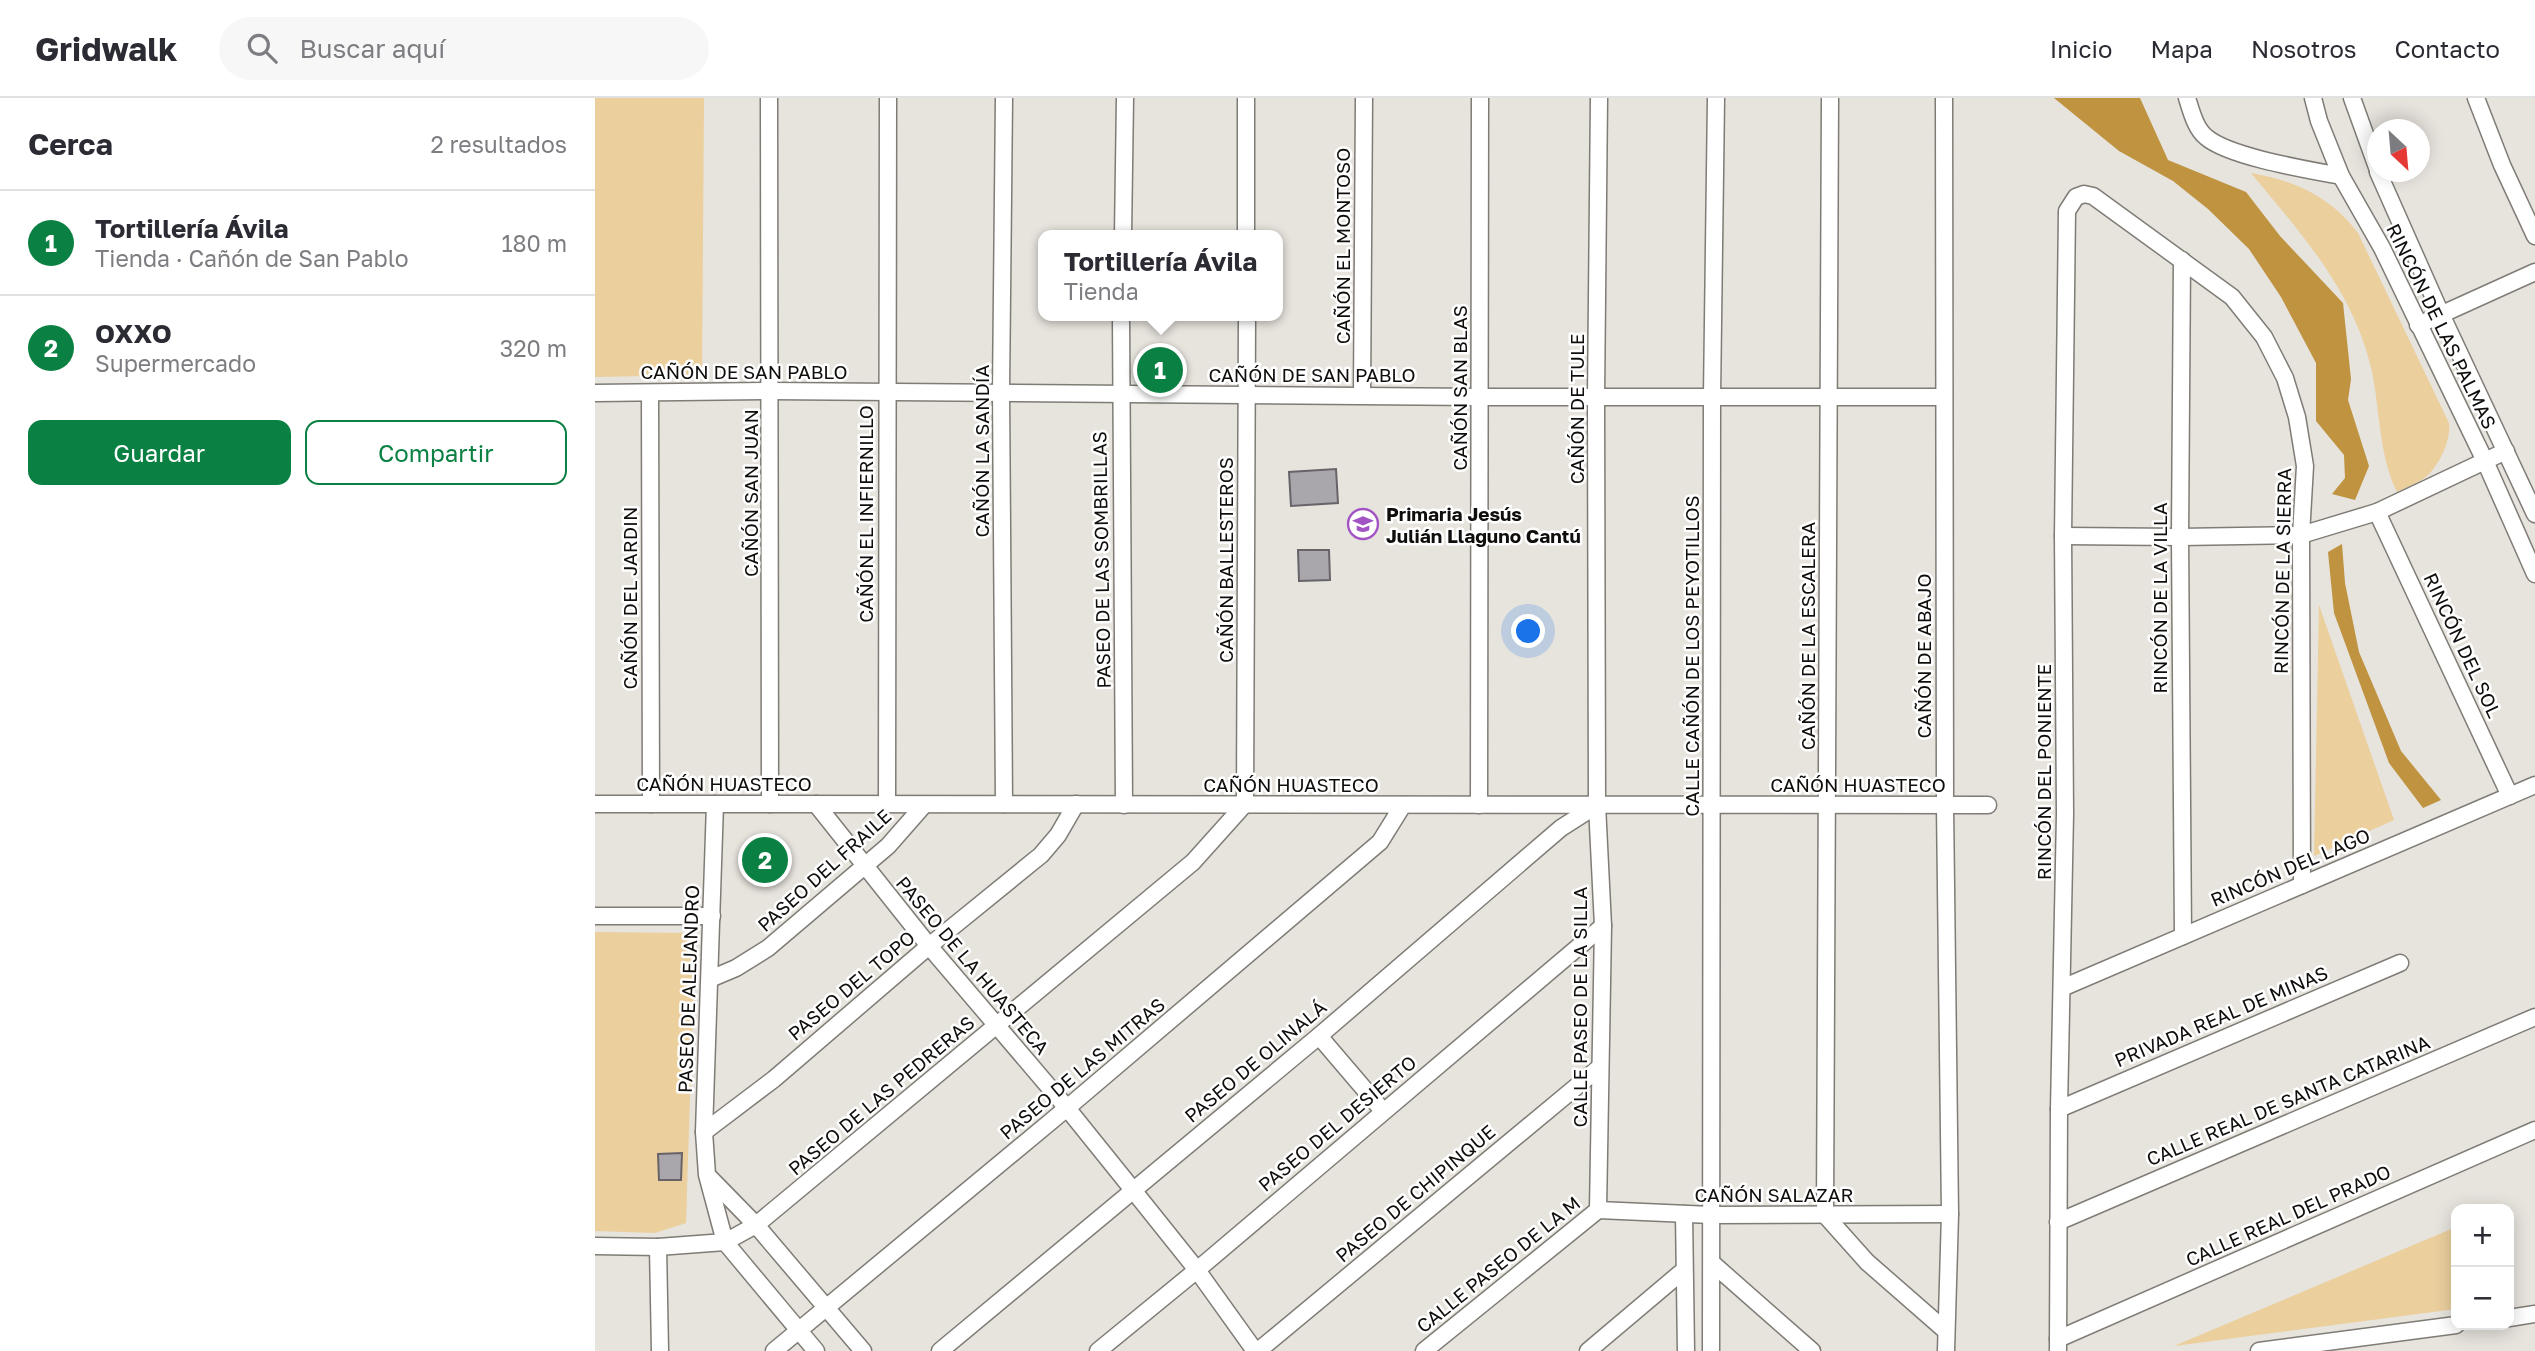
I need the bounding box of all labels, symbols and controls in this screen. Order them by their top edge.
search box [219,17,709,80]
text: Gridwalk [35,29,177,68]
icon: search [243,29,281,67]
text: Buscar aquí [299,33,445,64]
text: Inicio [2050,34,2112,63]
text: Mapa [2150,34,2213,63]
text: Nosotros [2251,34,2357,63]
text: Contacto [2395,34,2500,63]
north arrow [2367,119,2430,182]
text: Cerca [28,126,113,162]
text: 2 resultados [430,130,567,158]
street label: CAÑÓN EL MONTOSO [1331,148,1354,344]
text: Tortillería Ávila [95,213,289,244]
street label: RINCÓN DE LAS PALMAS [2382,220,2502,432]
text: 1 [45,229,57,257]
text: 180 m [501,229,567,257]
popup [1038,230,1283,321]
text: Tienda · Cañón de San Pablo [95,244,409,272]
text: Tortillería Ávila [1064,246,1257,277]
text: Tienda [1064,277,1139,305]
street label: CAÑÓN SAN BLAS [1448,305,1471,471]
text: OXXO [95,318,172,349]
text: 2 [44,334,58,362]
text: 320 m [500,334,567,362]
street label: CAÑÓN DE TULE [1565,334,1588,484]
pin: 1 [1137,344,1183,396]
text: Supermercado [95,349,256,377]
street label: CAÑÓN DE SAN PABLO [640,360,848,383]
street label: CAÑÓN DE SAN PABLO [1208,363,1416,386]
street label: CAÑÓN LA SANDÍA [970,364,993,537]
street label: CAÑÓN EL INFIERNILLO [854,405,877,623]
street label: CAÑÓN SAN JUAN [739,409,762,577]
button: Guardar [28,420,291,485]
button: Compartir [305,420,567,485]
street label: PASEO DE LAS SOMBRILLAS [1087,431,1115,689]
street label: CAÑÓN BALLESTEROS [1214,457,1237,663]
street label: RINCÓN DE LA SIERRA [2269,467,2295,674]
street label: CALLE CAÑÓN DE LOS PEYOTILLOS [1680,495,1703,817]
place label: Primaria Jesús Julián Llaguno Cantú [1386,502,1581,547]
street label: RINCÓN DE LA VILLA [2148,502,2171,694]
street label: CAÑÓN DEL JARDIN [618,507,641,689]
school or university icon: Primaria Jesús Julián Llaguno Cantú [1346,507,1380,541]
street label: CAÑÓN DE LA ESCALERA [1796,521,1819,750]
street label: RINCÓN DEL SOL [2419,569,2507,721]
street label: CAÑÓN DE ABAJO [1912,573,1935,739]
your location [1511,614,1545,648]
street label: RINCÓN DEL PONIENTE [2032,664,2055,880]
street label: CAÑÓN HUASTECO [636,772,812,795]
street label: CAÑÓN HUASTECO [1203,773,1379,796]
street label: CAÑÓN HUASTECO [1770,773,1946,796]
street label: PASEO DEL FRAILE [752,804,896,936]
street label: RINCÓN DEL LAGO [2207,823,2373,911]
pin: 2 [742,834,788,886]
street label: PASEO DE LA HUASTECA [892,871,1054,1059]
street label: PASEO DE ALEJANDRO [673,885,703,1093]
street label: CALLE PASEO DE LA SILLA [1568,886,1591,1127]
street label: PASEO DEL TOPO [783,925,919,1045]
street label: PRIVADA REAL DE MINAS [2111,961,2331,1071]
street label: PASEO DE LAS MITRAS [995,992,1169,1144]
street label: PASEO DE OLINALÁ [1180,995,1331,1127]
street label: PASEO DE LAS PEDRERAS [783,1010,979,1180]
street label: CALLE REAL DE SANTA CATARINA [2143,1030,2433,1170]
street label: PASEO DEL DESIERTO [1253,1050,1421,1196]
street label: PASEO DE CHIPINQUE [1331,1119,1499,1267]
street label: CALLE REAL DEL PRADO [2182,1159,2394,1271]
street label: CAÑÓN SALAZAR [1695,1183,1853,1206]
street label: CALLE PASEO DE LA M [1411,1191,1585,1337]
map controls [2451,1204,2514,1330]
button: + [2451,1204,2514,1267]
button: − [2451,1267,2514,1330]

